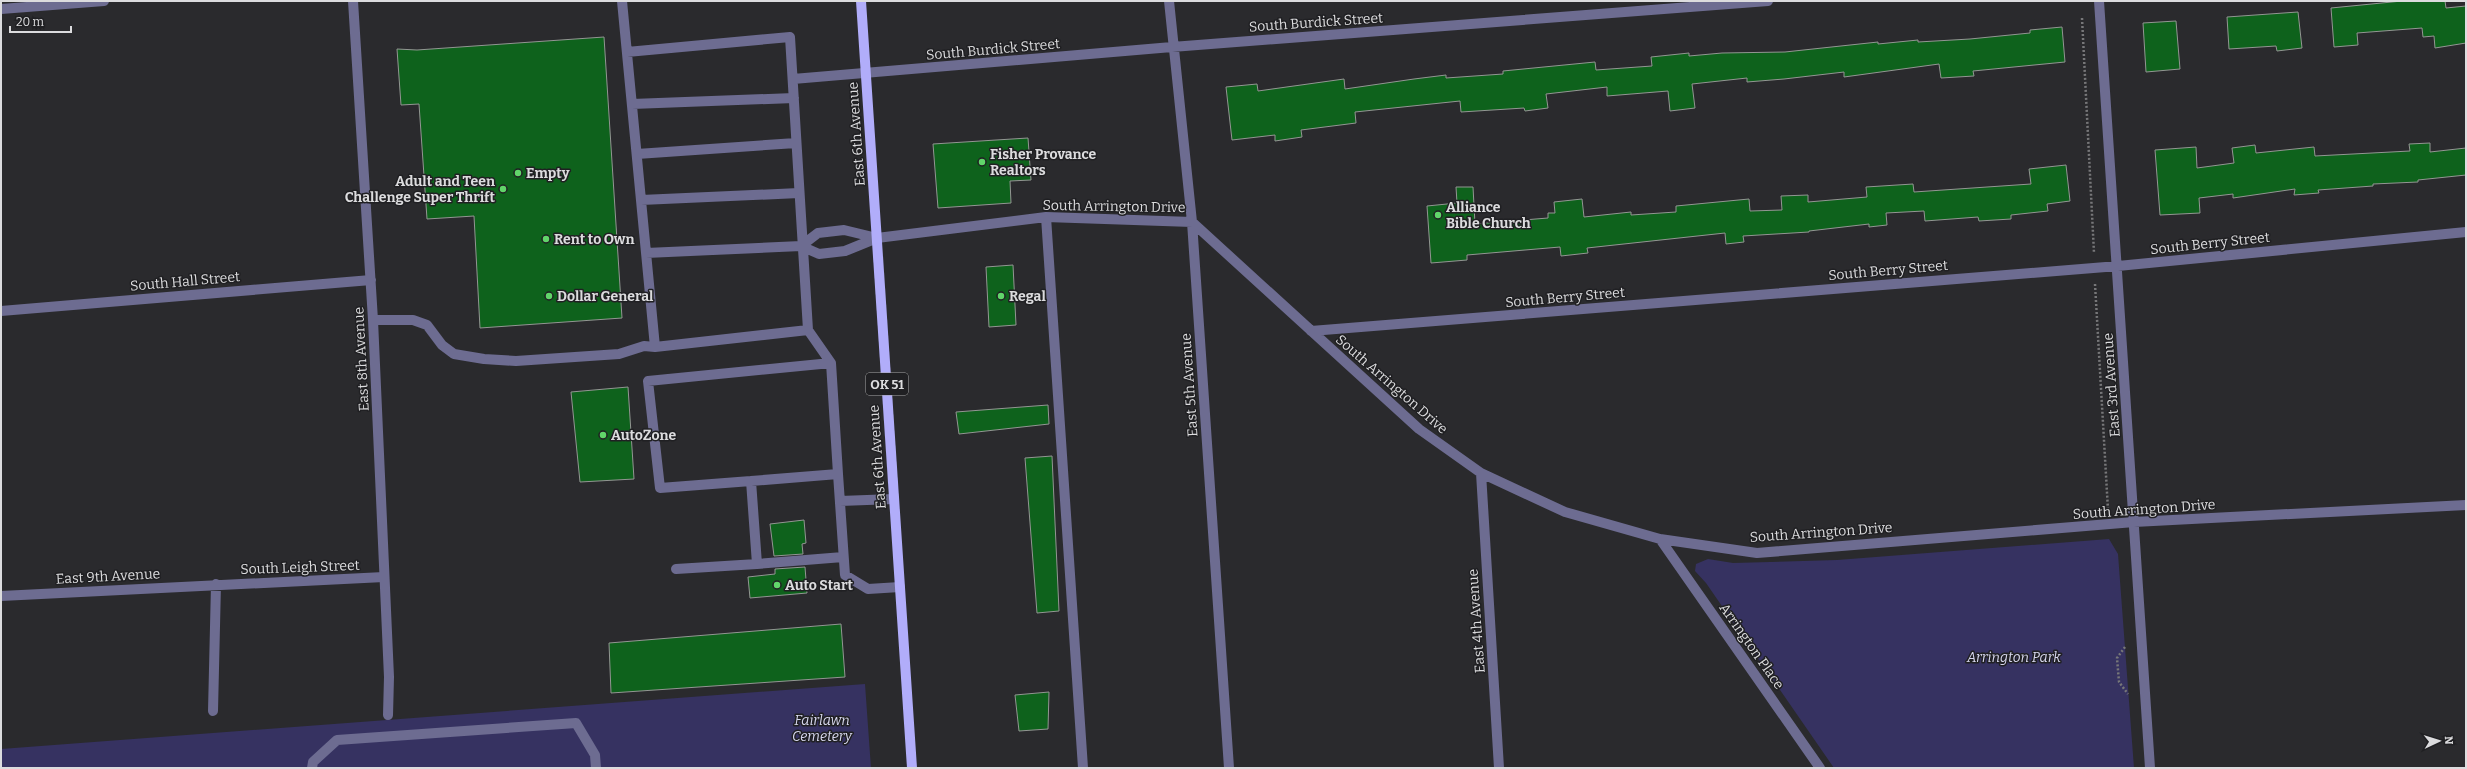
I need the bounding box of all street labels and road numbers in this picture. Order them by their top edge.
street label: South Burdick Street [1248,9,1384,36]
street label: South Burdick Street [925,35,1061,64]
street label: East 6th Avenue [844,81,869,187]
street label: South Arrington Drive [1042,197,1186,216]
street label: South Berry Street [2149,229,2271,258]
street label: South Berry Street [1828,257,1949,284]
street label: South Hall Street [129,268,241,295]
street label: South Berry Street [1505,284,1626,311]
street label: East 8th Avenue [350,306,373,412]
street label: South Arrington Drive [1332,331,1451,438]
street label: East 3rd Avenue [2099,332,2124,438]
street label: East 5th Avenue [1177,333,1202,437]
road number: OK 51 [866,373,908,395]
street label: East 6th Avenue [865,404,890,510]
street label: South Arrington Drive [2072,496,2216,523]
street label: South Arrington Drive [1749,519,1893,546]
street label: South Leigh Street [240,557,360,578]
street label: East 9th Avenue [55,565,161,588]
street label: East 4th Avenue [1464,568,1489,674]
street label: Arrington Place [1716,600,1788,693]

